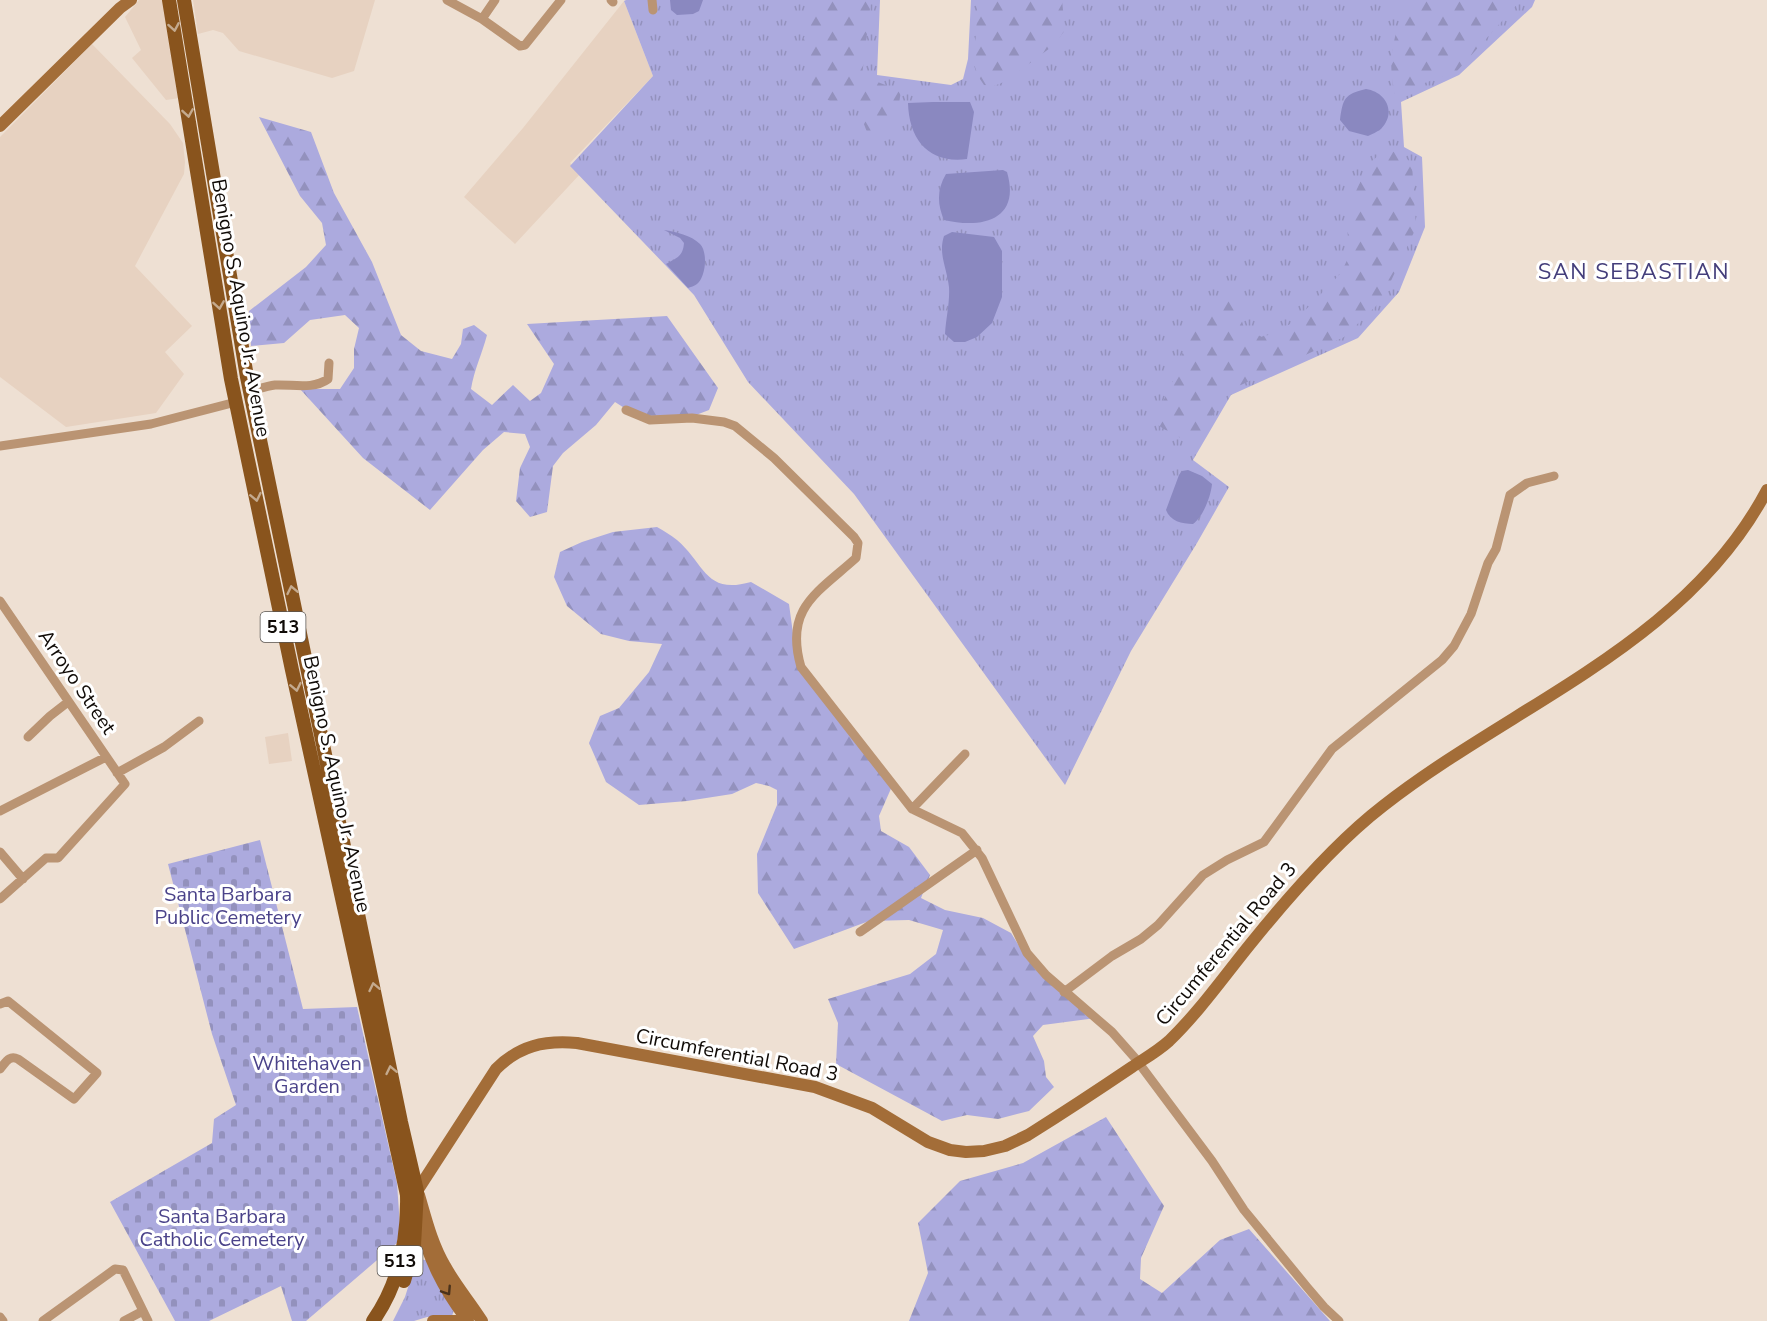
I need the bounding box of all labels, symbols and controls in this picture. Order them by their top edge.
one-way arrow [167,22,180,32]
one-way arrow [182,108,194,117]
street label: Benigno S. Aquino Jr. Avenue [205,177,277,439]
district label: SAN SEBASTIAN [1538,257,1730,287]
one-way arrow [213,300,225,310]
one-way arrow [249,491,262,501]
one-way arrow [286,585,299,595]
road number: 513 [260,612,306,642]
street label: Arroyo Street [32,624,122,740]
street label: Benigno S. Aquino Jr. Avenue [297,653,377,915]
one-way arrow [289,682,302,692]
street label: Circumferential Road 3 [1150,857,1302,1031]
park label: Santa Barbara Public Cemetery [154,881,302,931]
one-way arrow [368,982,381,992]
street label: Circumferential Road 3 [633,1022,841,1088]
park label: Whitehaven Garden [252,1050,362,1100]
one-way arrow [385,1065,398,1075]
park label: Santa Barbara Catholic Cemetery [140,1203,305,1253]
road number: 513 [378,1246,422,1276]
one-way arrow [439,1285,451,1295]

